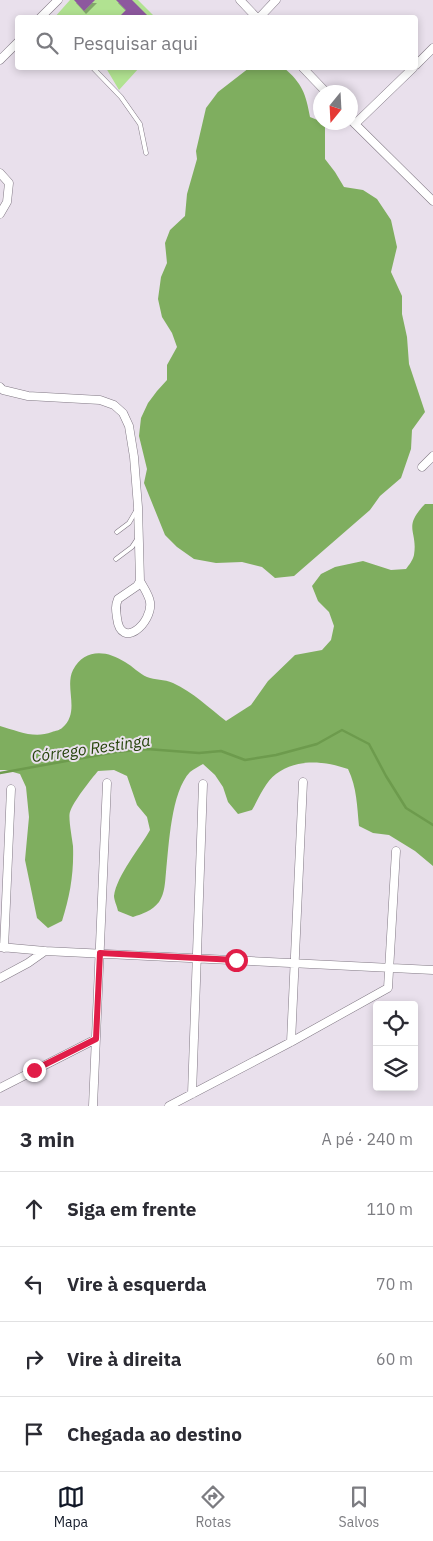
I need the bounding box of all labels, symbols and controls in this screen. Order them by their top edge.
search box [15,15,418,70]
icon: search [33,29,61,57]
text: Pesquisar aqui [73,31,198,55]
north arrow [313,85,358,130]
water label: Córrego Restinga [30,730,152,766]
route start [225,949,248,972]
map controls [373,1001,418,1091]
button: locate [373,1001,418,1046]
button: layers [373,1046,418,1091]
route end [23,1059,46,1082]
text: 3 min [20,1125,75,1153]
text: A pé · 240 m [322,1129,413,1149]
icon: ahead [20,1195,48,1223]
text: Siga em frente [67,1197,197,1221]
text: 110 m [366,1199,413,1219]
icon: left [20,1270,48,1298]
text: Vire à esquerda [67,1272,207,1296]
text: 70 m [376,1274,413,1294]
icon: right [20,1345,48,1373]
text: Vire à direita [67,1347,182,1371]
text: 60 m [376,1349,413,1369]
icon: arrive [20,1420,48,1448]
text: Chegada ao destino [67,1422,242,1446]
tab: Mapa [54,1483,88,1531]
tab: Rotas [195,1483,231,1531]
tab: Salvos [339,1483,379,1531]

